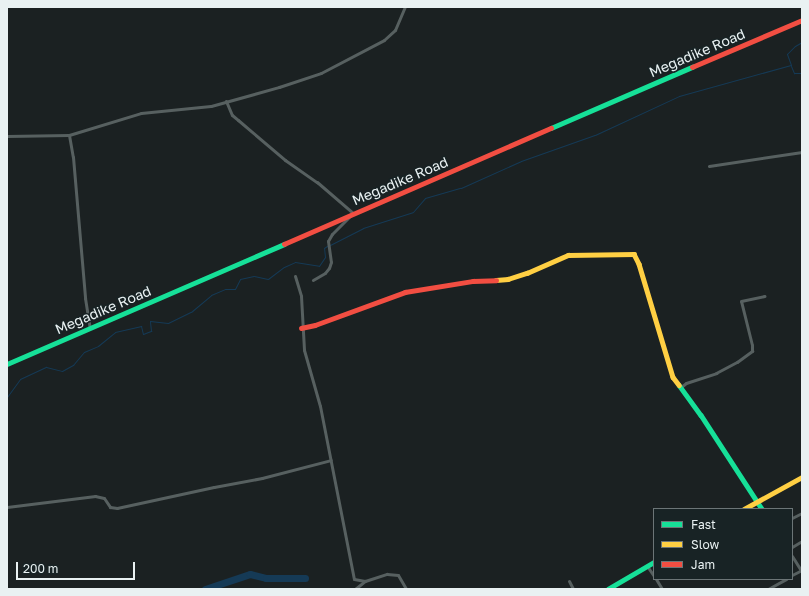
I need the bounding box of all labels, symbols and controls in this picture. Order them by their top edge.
street label: Megadike Road [646,25,748,81]
street label: Megadike Road [349,153,451,209]
street label: Megadike Road [52,282,154,338]
legend [653,508,793,580]
text: Fast [691,517,716,532]
text: Slow [691,537,719,552]
scale bar [18,554,137,580]
text: Jam [691,557,715,572]
text: 200 m [23,561,58,576]

